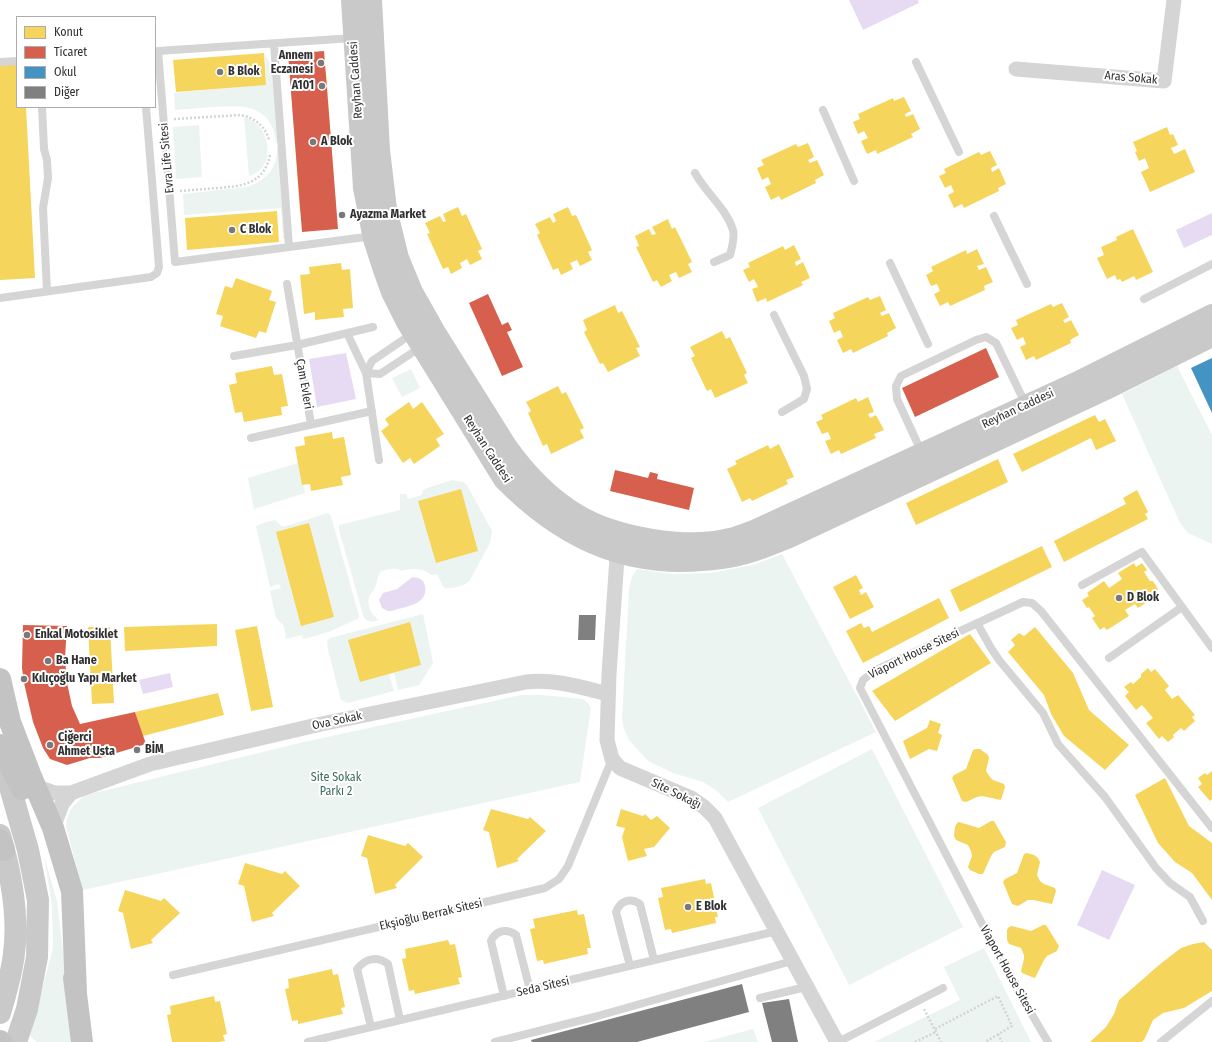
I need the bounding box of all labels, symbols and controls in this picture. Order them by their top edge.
legend [16,16,156,108]
text: Konut [54,25,83,39]
street label: Reyhan Caddesi [346,41,366,119]
text: Ticaret [54,45,87,59]
place label: Annem Eczanesi [271,49,313,77]
marker: Annem Eczanesi [316,58,326,68]
text: Okul [54,65,77,79]
place label: B Blok [228,65,260,79]
marker: B Blok [215,67,225,77]
street label: Aras Sokak [1104,69,1158,87]
place label: A101 [292,79,314,93]
marker: A101 [317,81,327,91]
text: Diğer [54,85,80,99]
street label: Evra Life Sitesi [157,122,177,194]
place label: A Blok [321,135,352,149]
marker: A Blok [308,137,318,147]
place label: Ayazma Market [350,208,426,222]
marker: Ayazma Market [337,210,347,220]
place label: C Blok [240,223,271,237]
marker: C Blok [227,225,237,235]
street label: Çam Evleri [292,358,316,410]
street label: Reyhan Caddesi [980,386,1056,432]
street label: Reyhan Caddesi [460,412,514,486]
place label: D Blok [1127,591,1159,605]
marker: D Blok [1114,593,1124,603]
street label: Viaport House Sitesi [866,626,962,682]
place label: Enkal Motosiklet [35,628,118,642]
marker: Enkal Motosiklet [22,630,32,640]
place label: Ba Hane [56,654,97,668]
marker: Ba Hane [43,656,53,666]
place label: Kılıçoğlu Yapı Market [32,672,137,686]
marker: Kılıçoğlu Yapı Market [19,674,29,684]
street label: Ova Sokak [311,709,363,733]
place label: Ciğerci Ahmet Usta [58,731,115,759]
marker: Ciğerci Ahmet Usta [45,740,55,750]
place label: BİM [145,743,164,757]
marker: BİM [132,745,142,755]
park label: Site Sokak Parkı 2 [311,771,361,799]
street label: Site Sokağı [649,776,703,812]
street label: Ekşioğlu Berrak Sitesi [378,896,484,934]
place label: E Blok [696,900,727,914]
marker: E Blok [683,902,693,912]
street label: Viaport House Sitesi [977,923,1037,1017]
street label: Seda Sitesi [515,974,571,1000]

